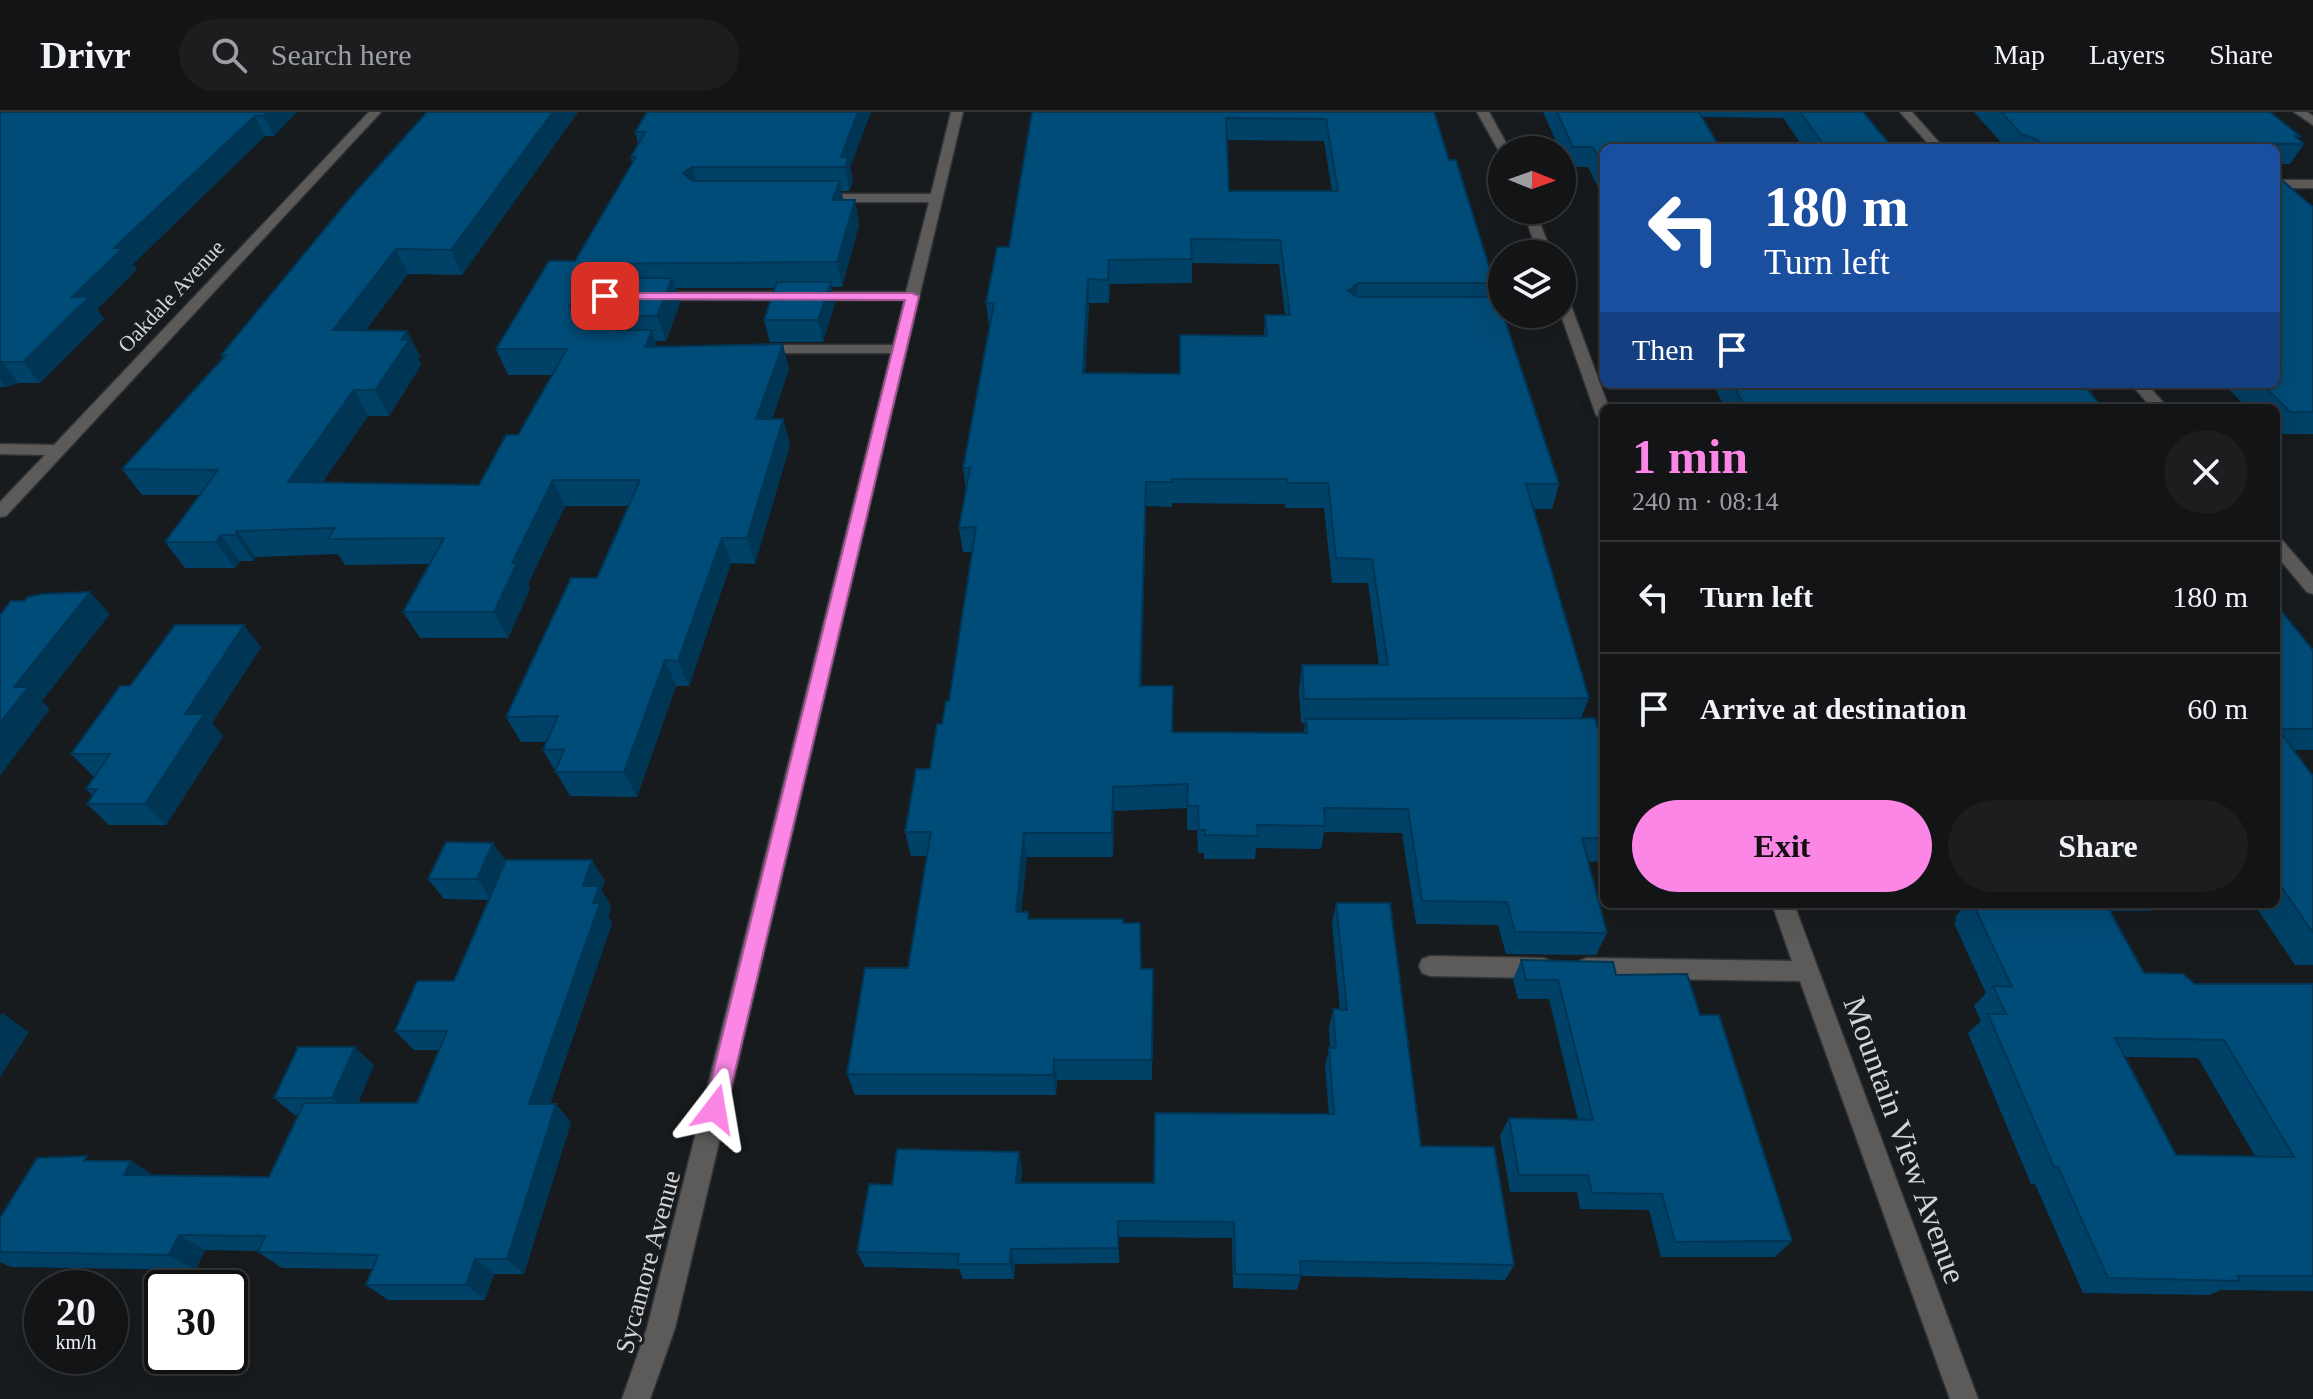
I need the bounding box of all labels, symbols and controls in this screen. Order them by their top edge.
search box [179,19,739,91]
icon: search [207,33,251,77]
text: Drivr [40,34,131,76]
text: Search here [271,38,411,71]
text: Map [1994,39,2045,70]
text: Layers [2089,39,2165,70]
text: Share [2209,39,2273,70]
north arrow [1488,136,1576,224]
map controls [1488,136,1576,328]
icon: left [1632,176,1736,280]
text: 180 m [1764,176,1909,238]
street label: Oakdale Avenue [113,235,229,357]
button: layers [1488,240,1576,328]
text: Turn left [1764,242,1890,282]
pin [571,262,639,330]
icon: arrive [583,274,627,318]
icon: arrive [1710,328,1754,372]
text: Then [1632,333,1694,366]
text: 1 min [1632,430,1748,483]
button: close [2164,430,2248,514]
text: 240 m · 08:14 [1632,487,1779,516]
icon: left [1632,575,1676,619]
text: Turn left [1700,580,1813,613]
text: 180 m [2172,580,2248,613]
icon: arrive [1632,687,1676,731]
text: Arrive at destination [1700,692,1967,725]
text: 60 m [2187,692,2248,725]
button: Exit [1632,800,1932,892]
button: Share [1948,800,2248,892]
street label: Mountain View Avenue [1836,992,1974,1288]
position arrow [673,1067,757,1151]
street label: Sycamore Avenue [610,1167,686,1357]
speed limit sign: 30 [144,1270,248,1374]
text: 20 [56,1289,96,1334]
text: km/h [55,1331,97,1353]

